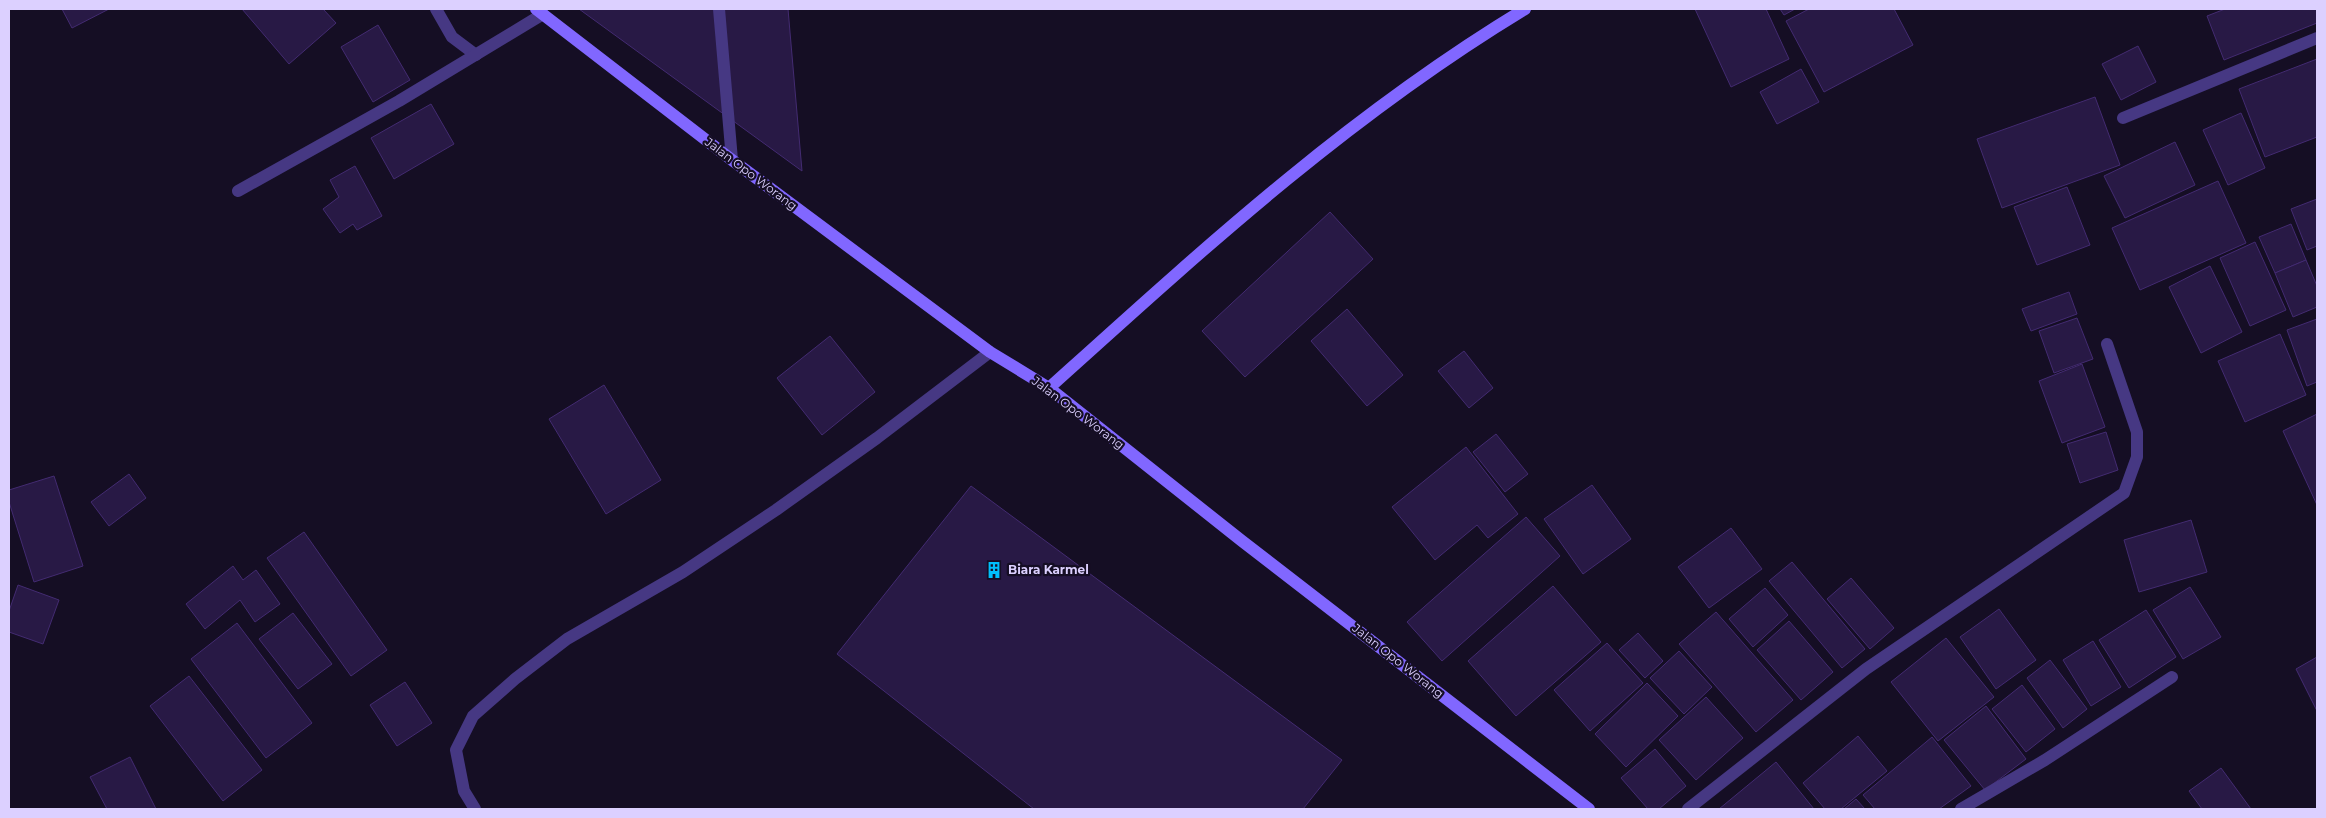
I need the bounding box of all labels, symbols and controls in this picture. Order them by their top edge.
street label: Jalan Opo Worang [701,133,800,213]
street label: Jalan Opo Worang [1028,372,1127,452]
building icon: Biara Karmel [984,560,1004,580]
place label: Biara Karmel [1008,562,1089,577]
street label: Jalan Opo Worang [1349,620,1447,701]

